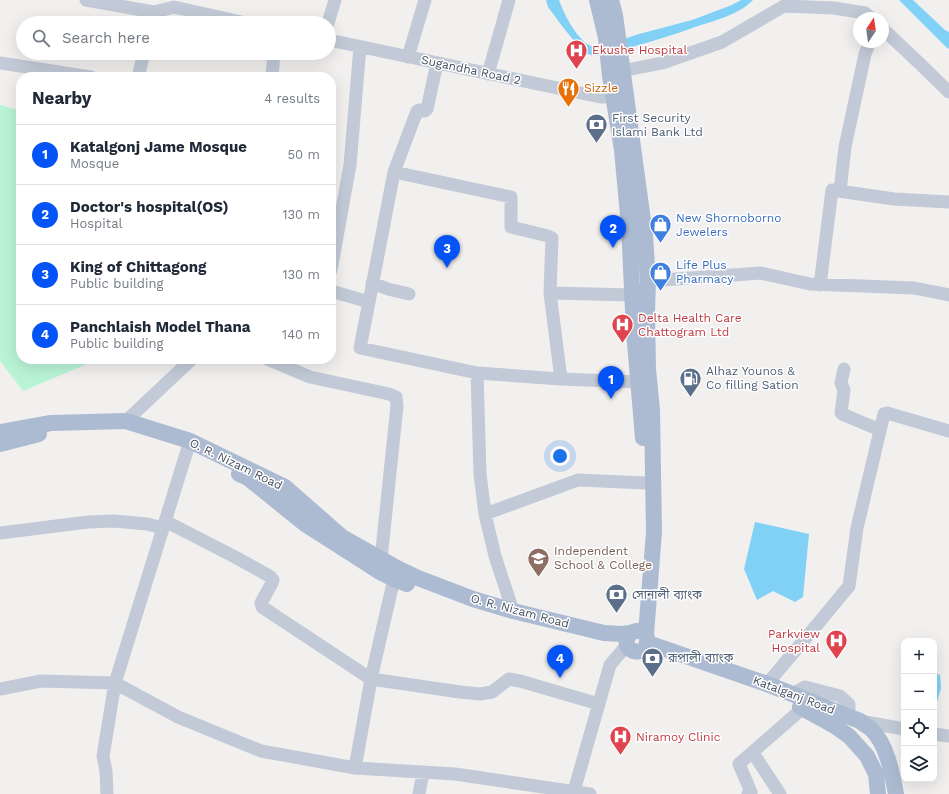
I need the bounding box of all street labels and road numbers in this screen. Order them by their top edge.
street label: Sugandha Road 2 [420,53,522,87]
street label: O. R. Nizam Road [187,436,285,492]
street label: O. R. Nizam Road [469,591,571,631]
street label: Katalganj Road [751,673,837,717]

